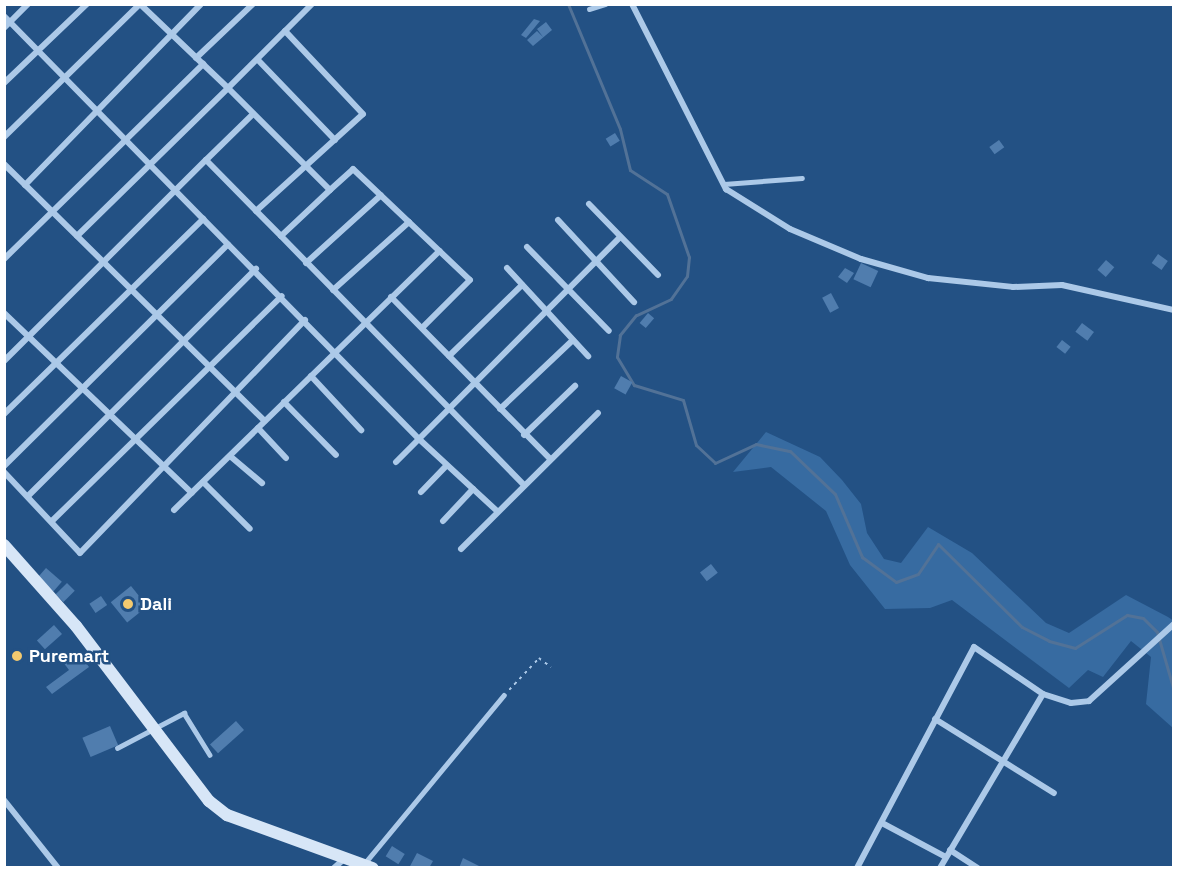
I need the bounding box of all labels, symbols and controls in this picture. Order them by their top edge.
place label: Dali [140,593,172,615]
marker: Dali [121,597,135,611]
place label: Puremart [29,645,109,667]
marker: Puremart [10,649,24,663]

